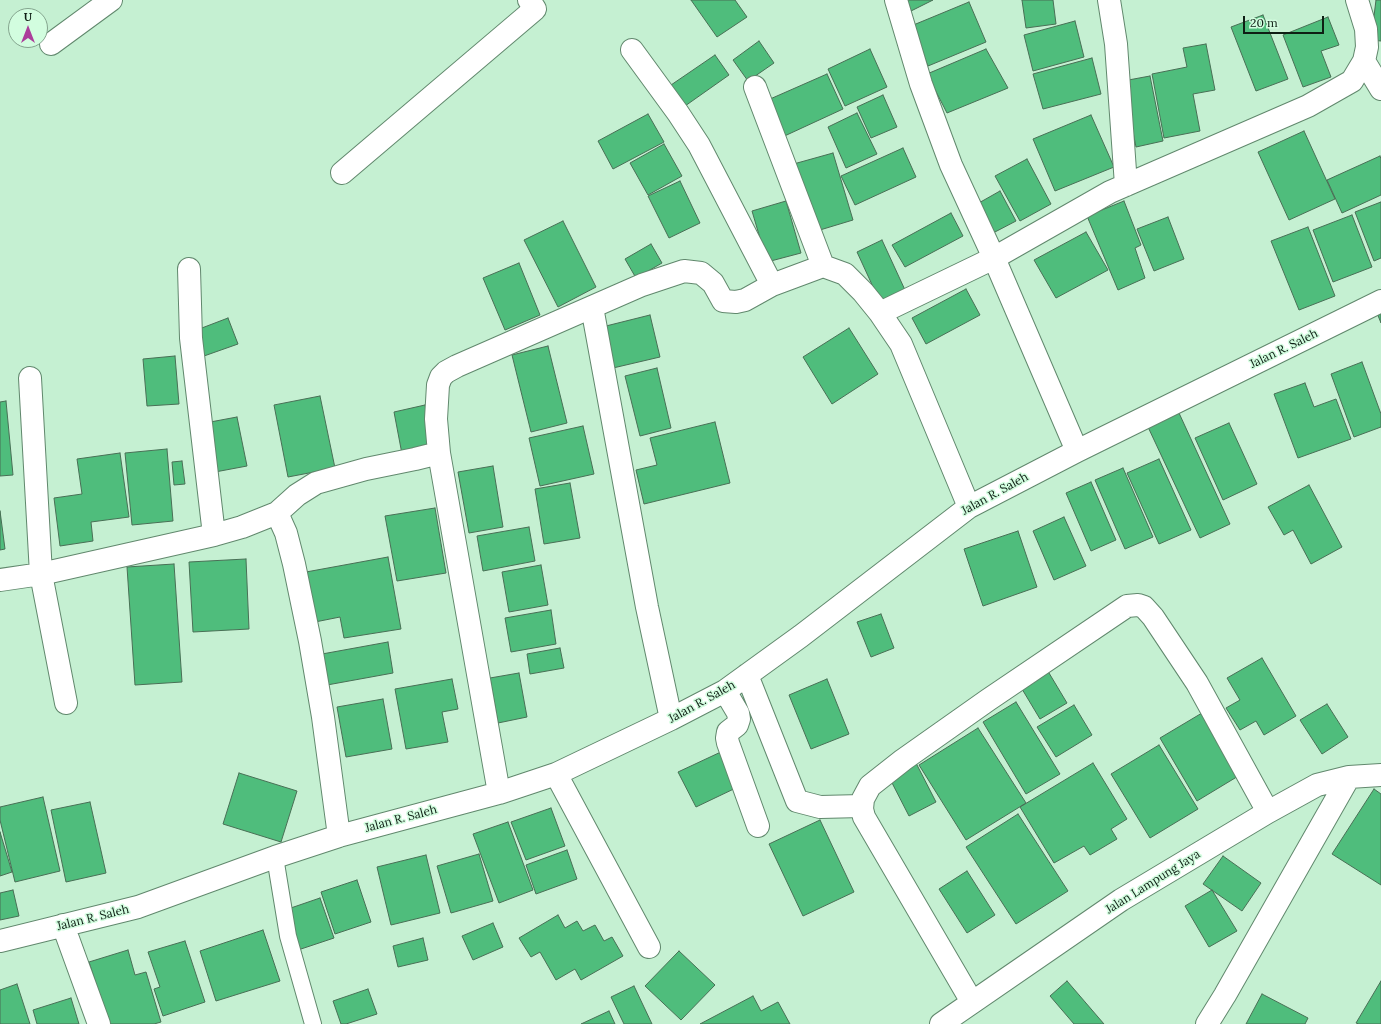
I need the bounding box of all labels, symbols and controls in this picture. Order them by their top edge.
north arrow [8,8,48,48]
scale bar [1245,8,1326,34]
text: U [24,10,32,24]
text: 20 m [1250,15,1278,30]
street label: Jalan R. Saleh [1248,326,1320,372]
street label: Jalan R. Saleh [959,470,1031,518]
street label: Jalan R. Saleh [666,678,738,726]
street label: Jalan R. Saleh [363,802,439,836]
street label: Jalan Lampung Jaya [1103,847,1203,917]
street label: Jalan R. Saleh [55,902,131,934]

